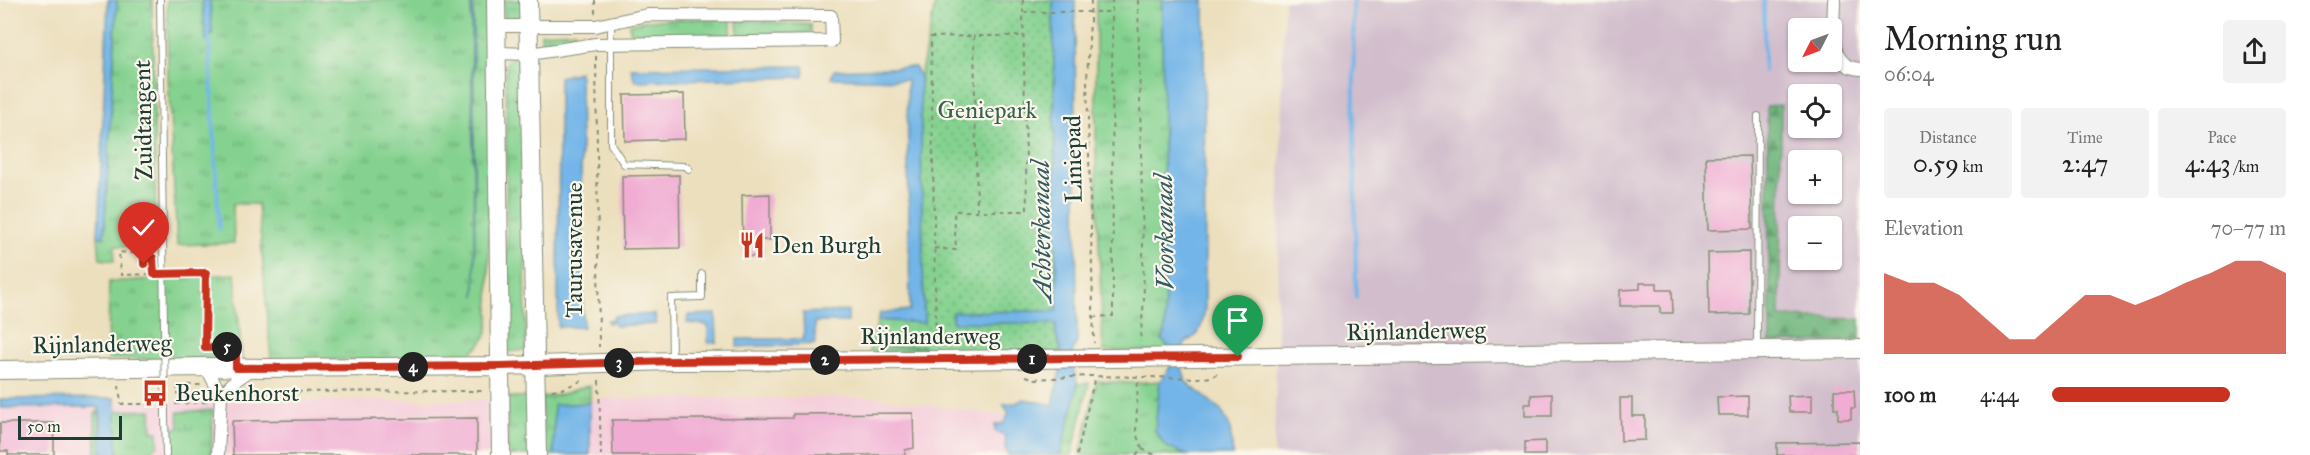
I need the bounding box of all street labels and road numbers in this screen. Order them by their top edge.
street label: Zuidtangent [127,59,159,180]
street label: Liniepad [1057,115,1089,203]
street label: Taurusavenue [559,182,589,318]
street label: Rijnlanderweg [1346,315,1487,347]
street label: Rijnlanderweg [860,321,1001,351]
street label: Rijnlanderweg [32,328,173,360]

